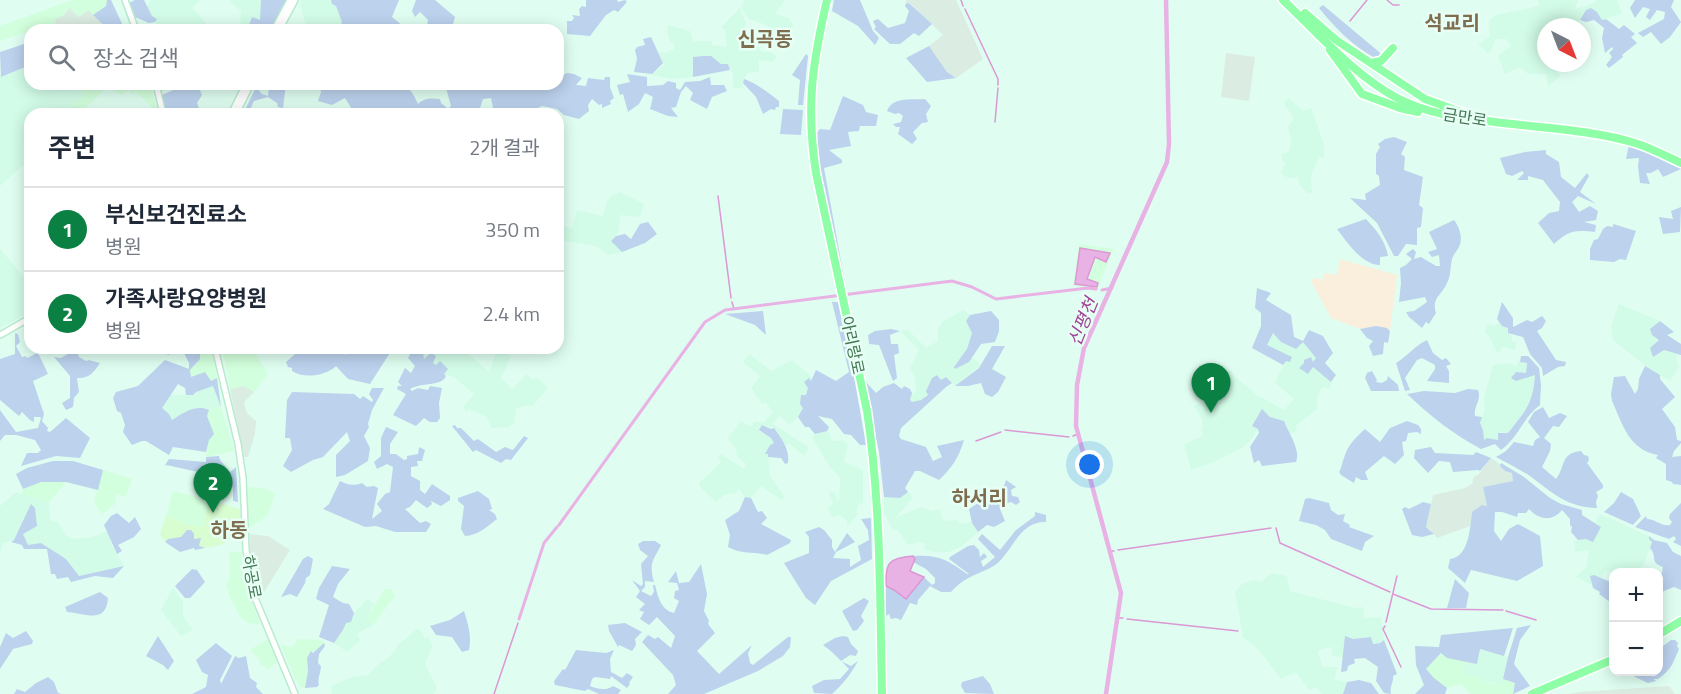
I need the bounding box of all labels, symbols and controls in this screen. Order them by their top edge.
district label: 석교리 [1424,7,1480,38]
north arrow [1537,18,1591,72]
district label: 신곡동 [737,23,793,54]
search box [24,24,564,90]
icon: search [45,41,78,74]
text: 장소 검색 [93,41,179,75]
street label: 금만로 [1441,102,1489,132]
text: 주변 [48,128,96,167]
text: 2개 결과 [469,132,540,163]
text: 부신보건진료소 [105,197,247,231]
text: 1 [62,214,73,245]
text: 350 m [485,214,540,245]
text: 병원 [105,231,142,262]
text: 가족사랑요양병원 [105,281,267,315]
water label: 신평천 [1061,291,1105,350]
text: 2 [62,298,73,329]
text: 2.4 km [483,298,540,329]
street label: 아리랑로 [835,314,871,377]
text: 병원 [105,315,142,346]
pin: 1 [1192,364,1230,413]
your location [1075,450,1104,479]
pin: 2 [194,464,232,513]
district label: 하서리 [951,482,1007,513]
district label: 하동 [211,514,247,545]
street label: 하공로 [236,553,268,601]
map controls [1609,568,1663,676]
button: + [1609,568,1663,622]
button: − [1609,622,1663,676]

